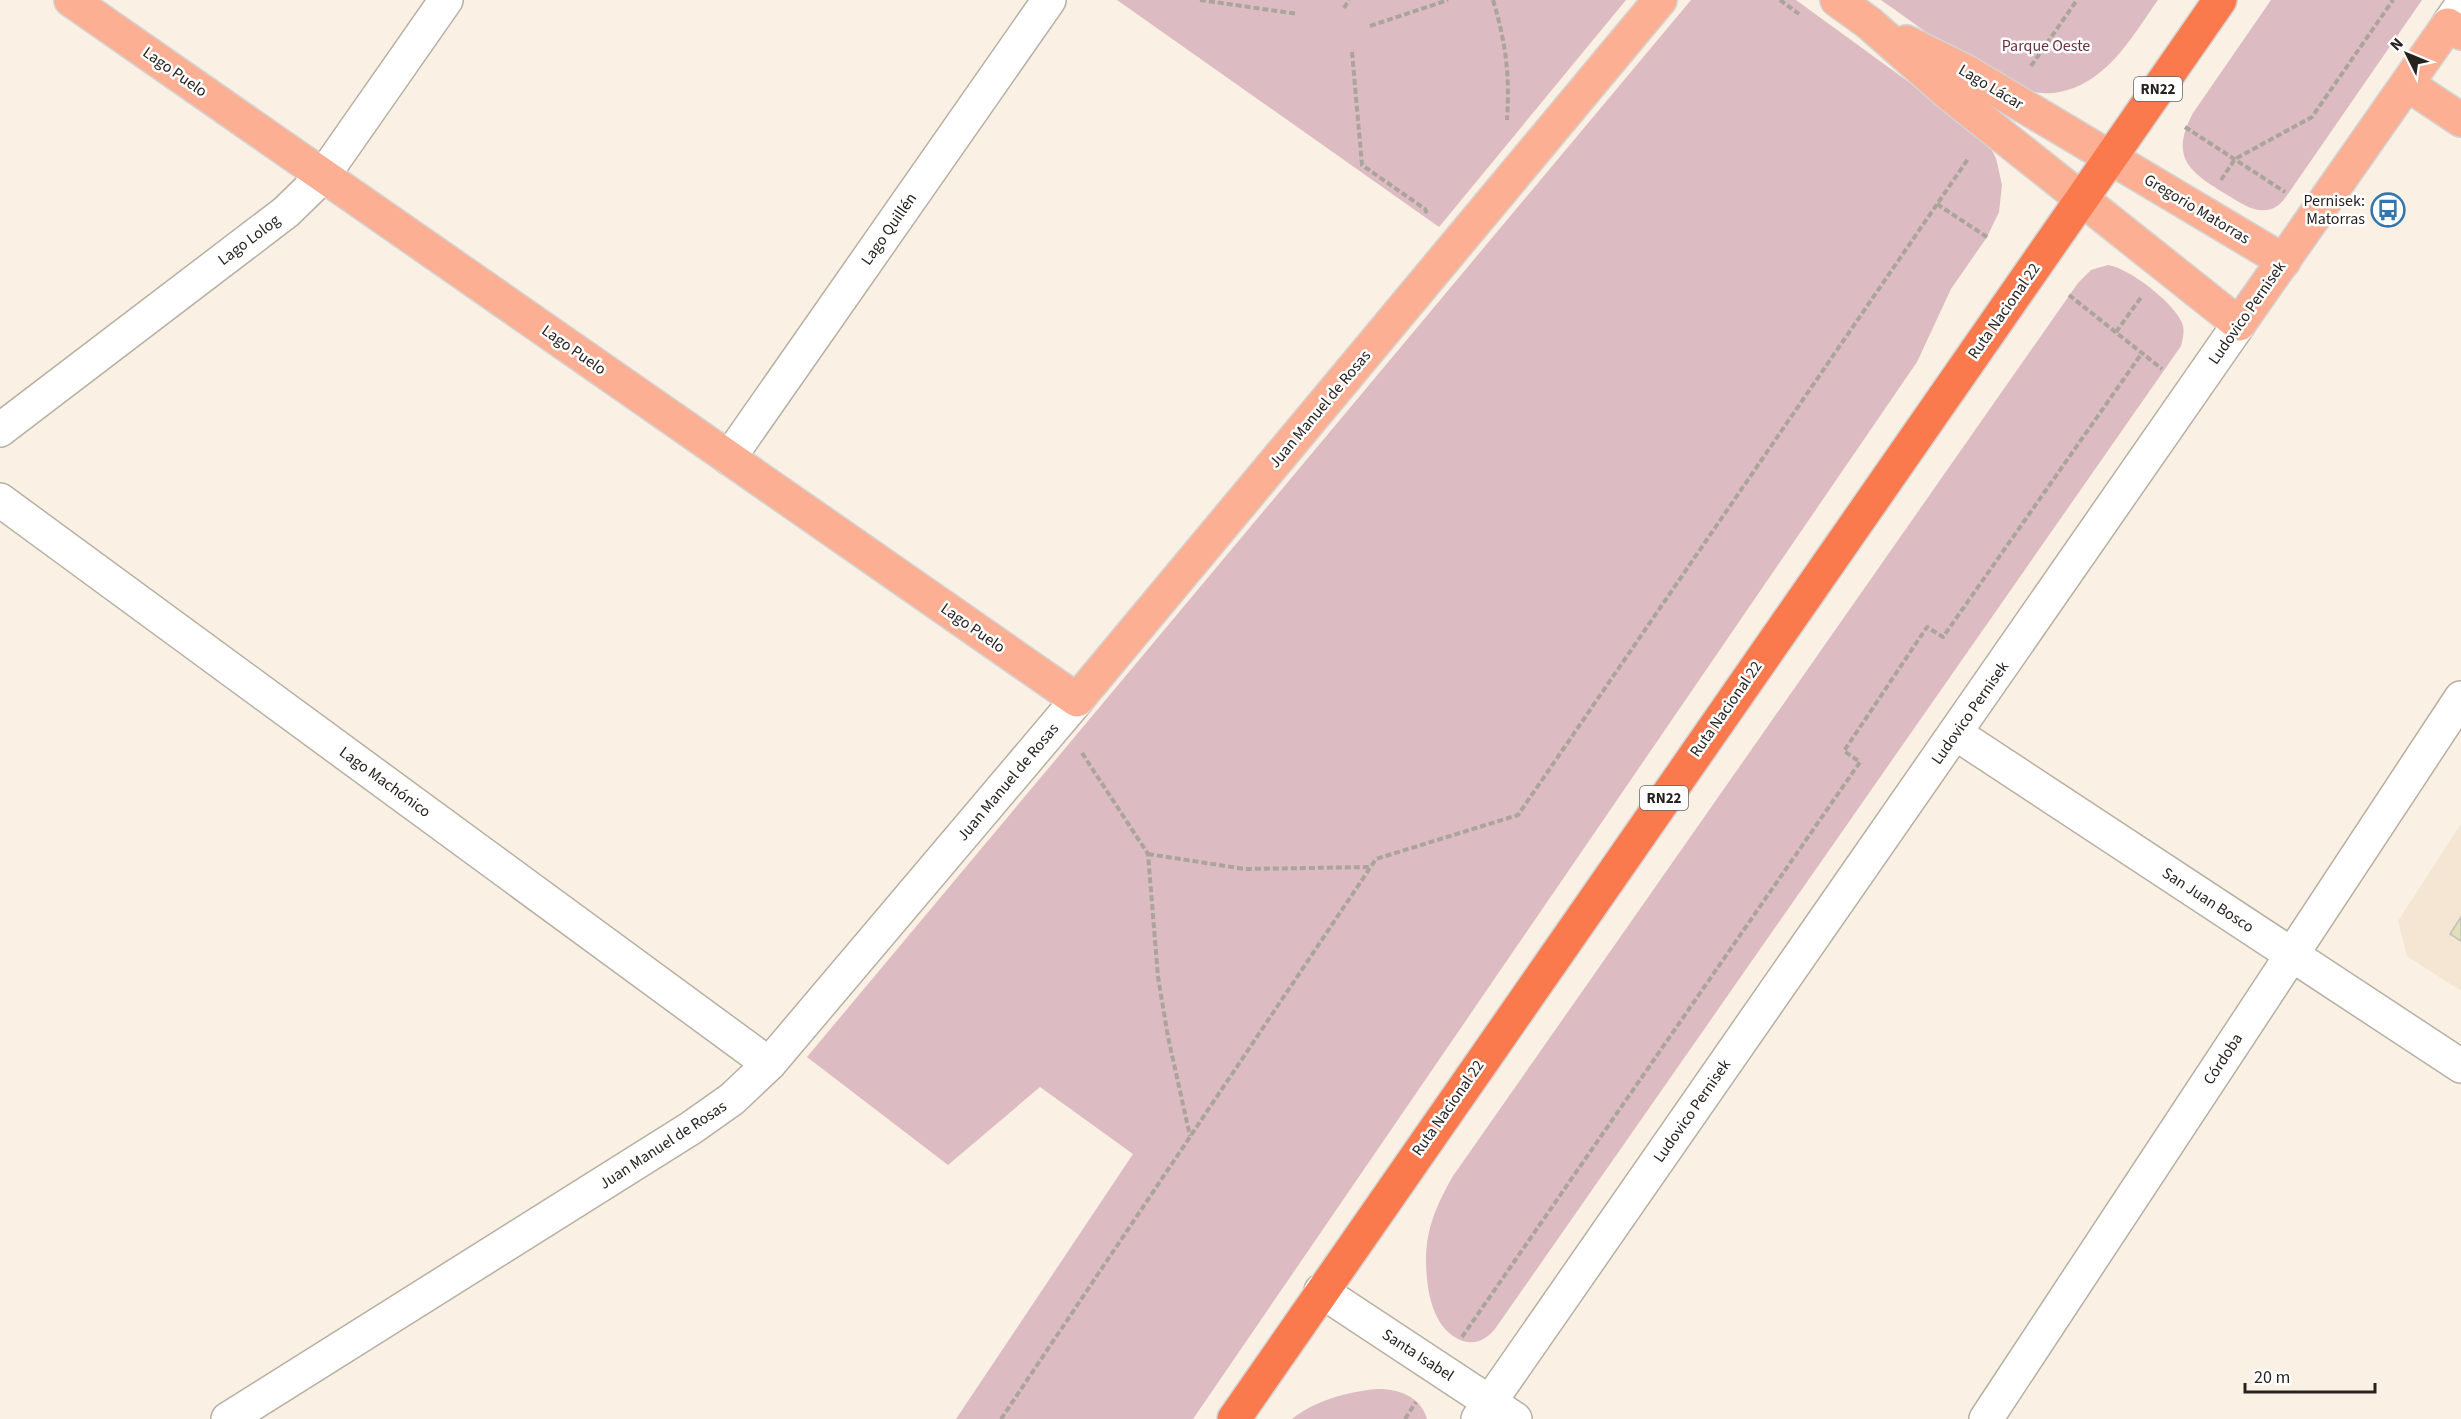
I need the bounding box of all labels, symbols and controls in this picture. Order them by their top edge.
north arrow [2377,24,2437,84]
text: N [2385,33,2408,56]
park label: Parque Oeste [2002,35,2090,57]
street label: Lago Puelo [138,42,212,102]
street label: Lago Lácar [1954,59,2028,115]
road number: RN22 [2134,77,2182,101]
street label: Gregorio Matorras [2140,169,2254,249]
street label: Lago Quillén [856,188,922,270]
place label: Pernisek: Matorras [2303,190,2365,230]
bus stop icon: Pernisek: Matorras [2370,192,2406,228]
street label: Lago Lolog [213,209,285,271]
street label: Ludovico Pernisek [2203,257,2291,369]
street label: Ruta Nacional 22 [1963,259,2045,363]
street label: Lago Puelo [537,320,611,380]
street label: Juan Manuel de Rosas [1264,345,1376,473]
street label: Lago Puelo [936,598,1010,658]
street label: Ruta Nacional 22 [1685,657,1767,761]
street label: Ludovico Pernisek [1926,657,2014,769]
street label: Juan Manuel de Rosas [952,718,1064,846]
street label: Lago Machónico [335,741,435,823]
road number: RN22 [1640,786,1688,810]
street label: San Juan Bosco [2158,862,2258,938]
street label: Córdoba [2198,1029,2248,1089]
street label: Ludovico Pernisek [1648,1055,1736,1167]
street label: Ruta Nacional 22 [1407,1056,1489,1160]
street label: Juan Manuel de Rosas [595,1095,731,1194]
street label: Santa Isabel [1378,1324,1458,1386]
scale bar [2245,1356,2376,1394]
text: 20 m [2254,1365,2290,1390]

